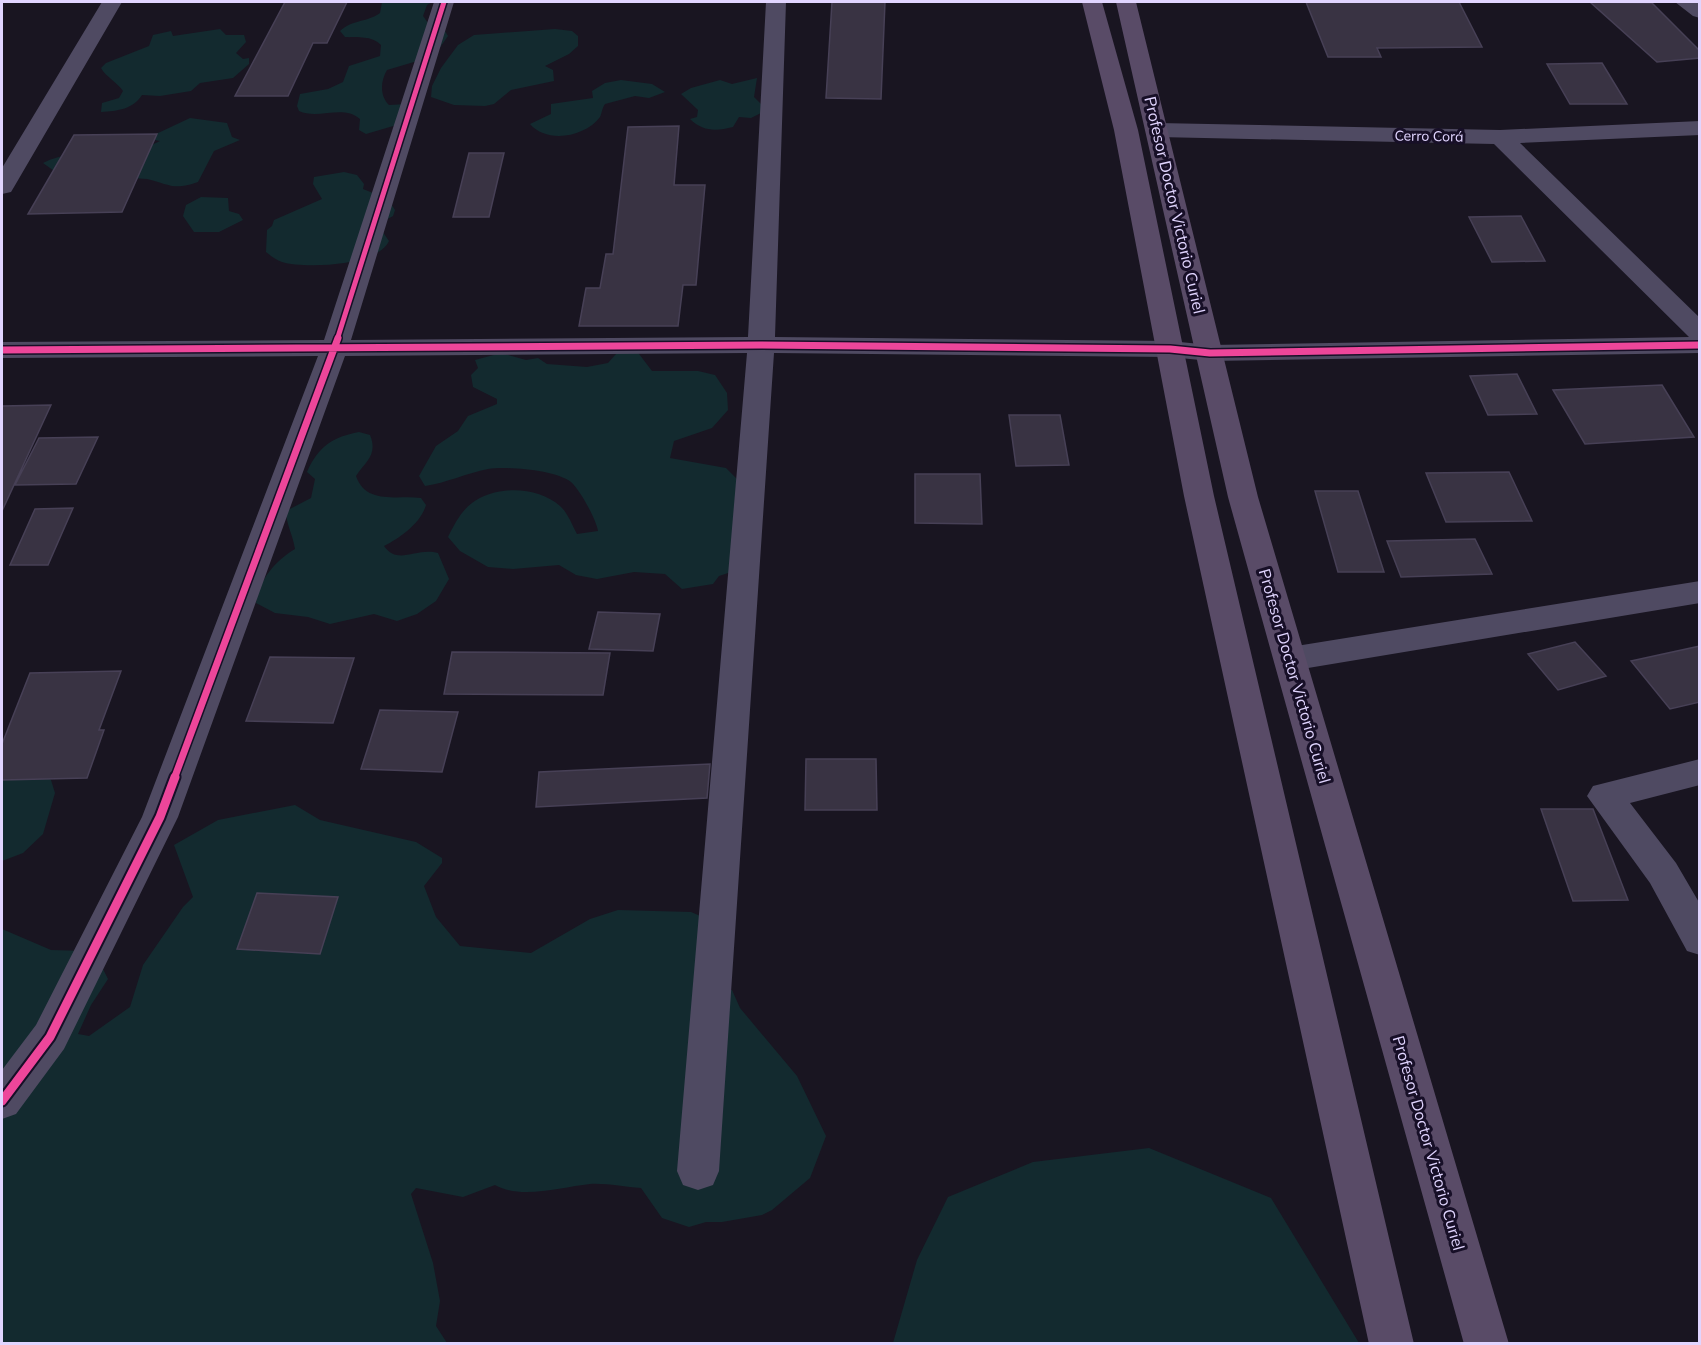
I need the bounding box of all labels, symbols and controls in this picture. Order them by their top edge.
street label: Profesor Doctor Victorio Curiel [1140,94,1210,316]
street label: Cerro Corá [1394,126,1464,146]
street label: Profesor Doctor Victorio Curiel [1255,566,1335,786]
street label: Profesor Doctor Victorio Curiel [1389,1033,1469,1253]

